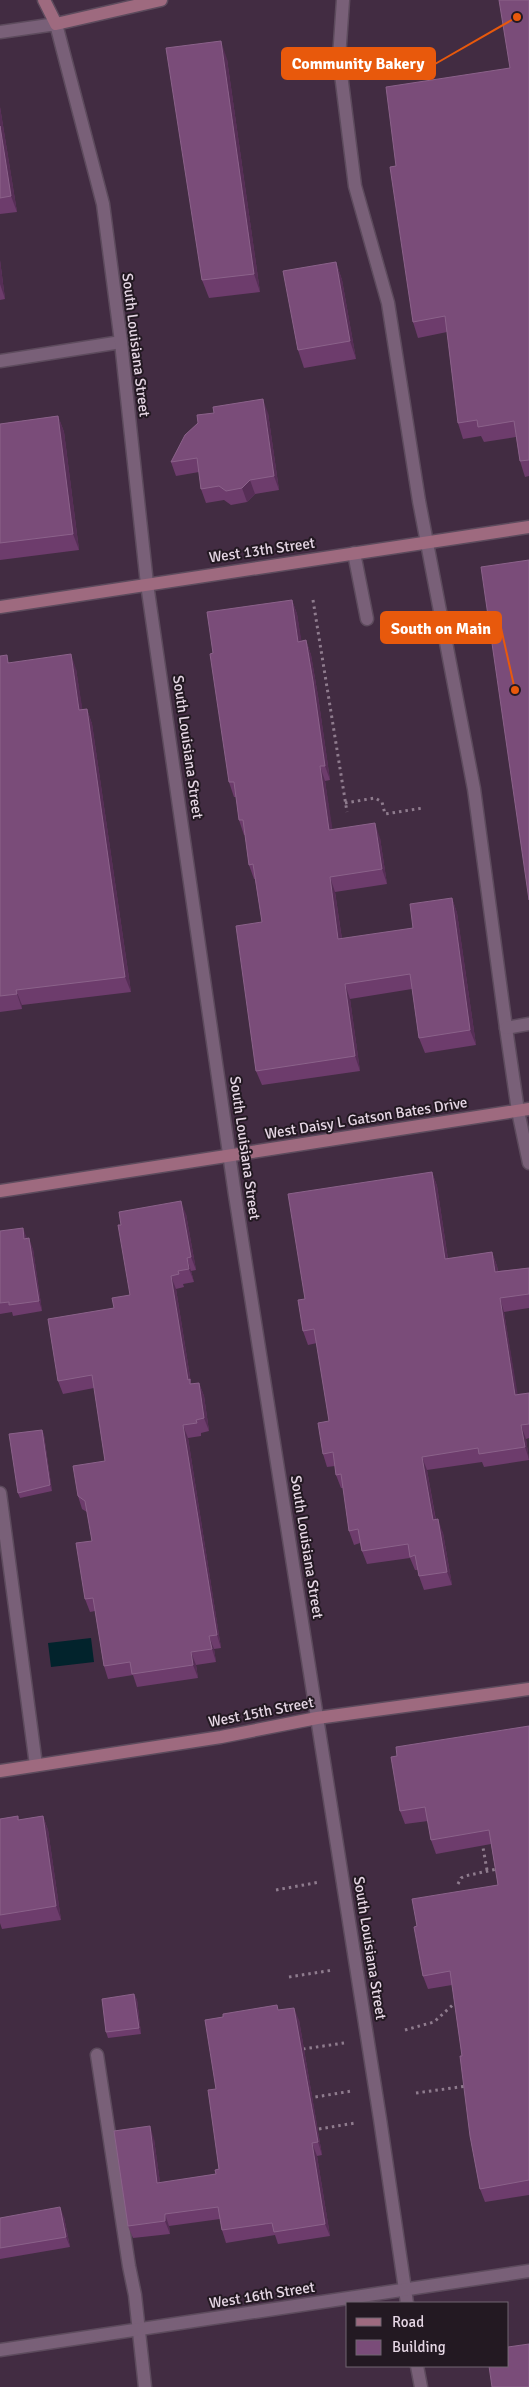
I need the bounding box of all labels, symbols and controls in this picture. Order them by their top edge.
callout: Community Bakery [282,48,435,79]
text: Community Bakery [292,54,424,74]
street label: South Louisiana Street [118,272,154,418]
street label: West 13th Street [208,534,316,566]
callout: South on Main [381,612,501,643]
text: South on Main [391,619,491,639]
street label: South Louisiana Street [169,674,207,820]
street label: South Louisiana Street [226,1075,264,1221]
street label: West Daisy L Gatson Bates Drive [264,1093,468,1143]
street label: South Louisiana Street [287,1474,327,1620]
street label: West 15th Street [207,1693,315,1731]
street label: South Louisiana Street [350,1875,390,2021]
street label: West 16th Street [208,2278,316,2312]
legend [346,2302,509,2367]
text: Road [392,2313,424,2331]
text: Building [392,2338,446,2356]

